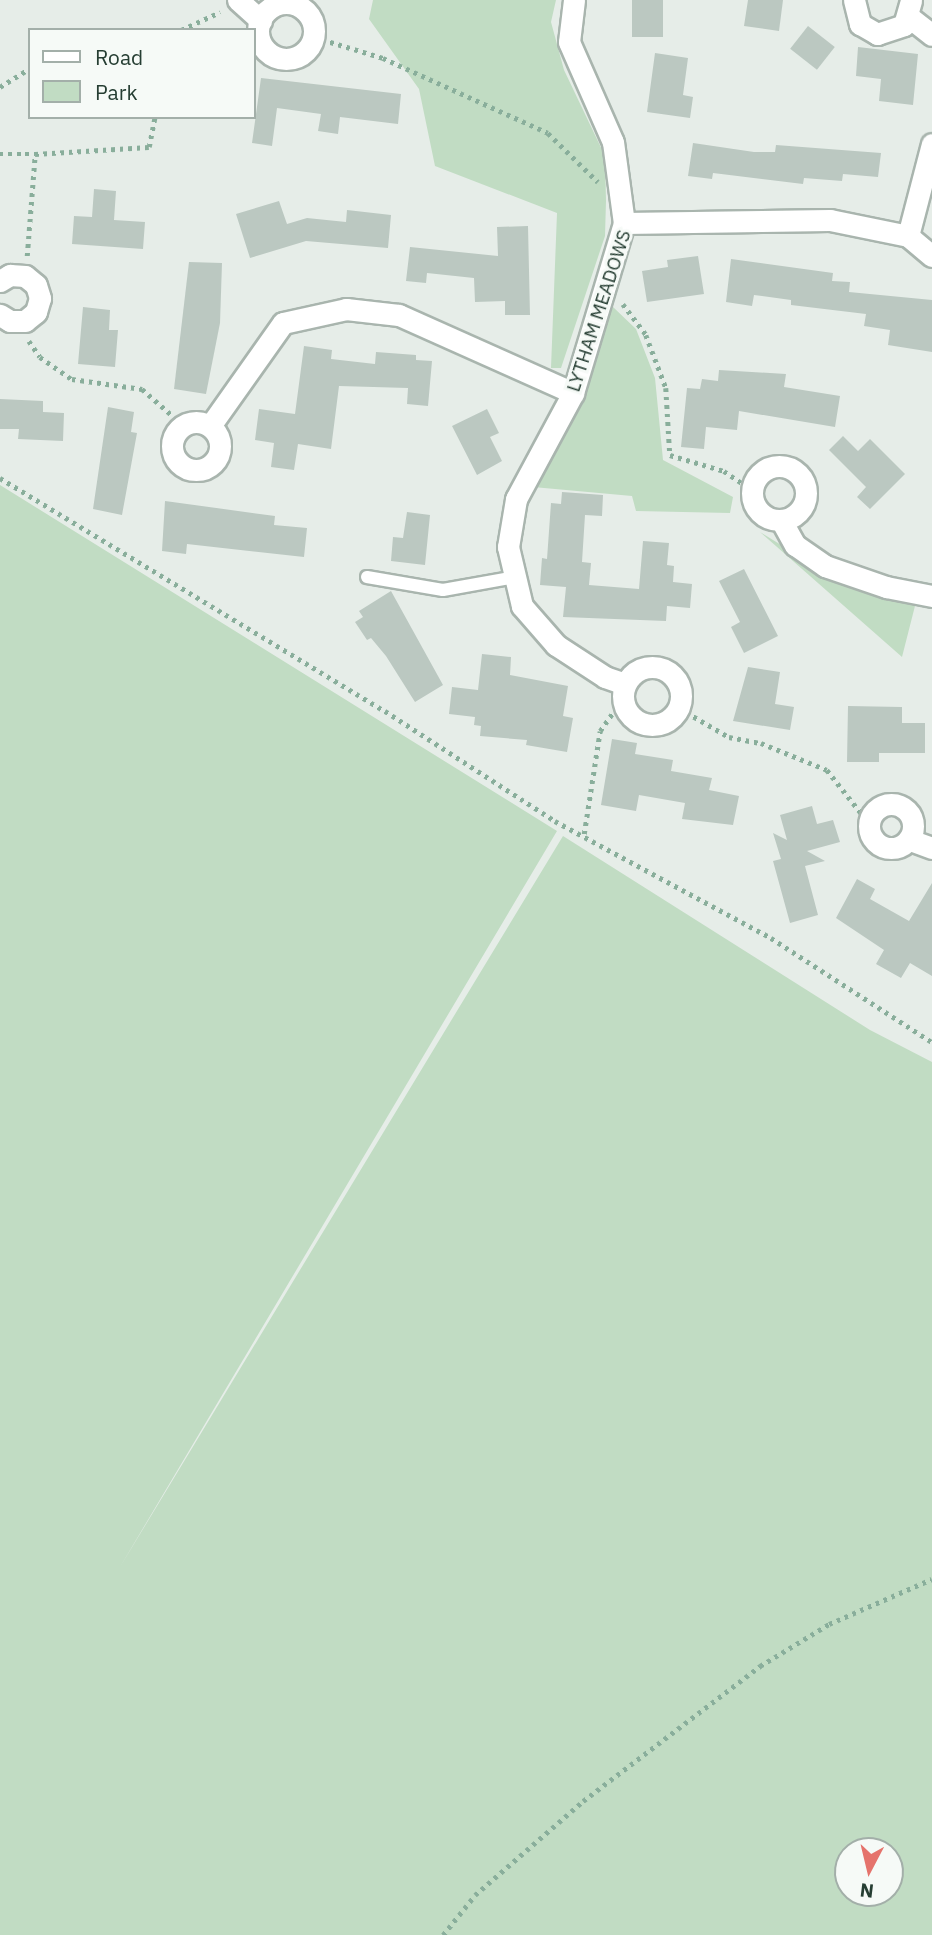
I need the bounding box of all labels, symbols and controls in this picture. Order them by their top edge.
legend [28,28,256,119]
text: Road [95,43,143,71]
text: Park [95,78,138,106]
street label: LYTHAM MEADOWS [562,227,636,395]
north arrow [834,1837,904,1907]
text: N [858,1878,875,1904]

